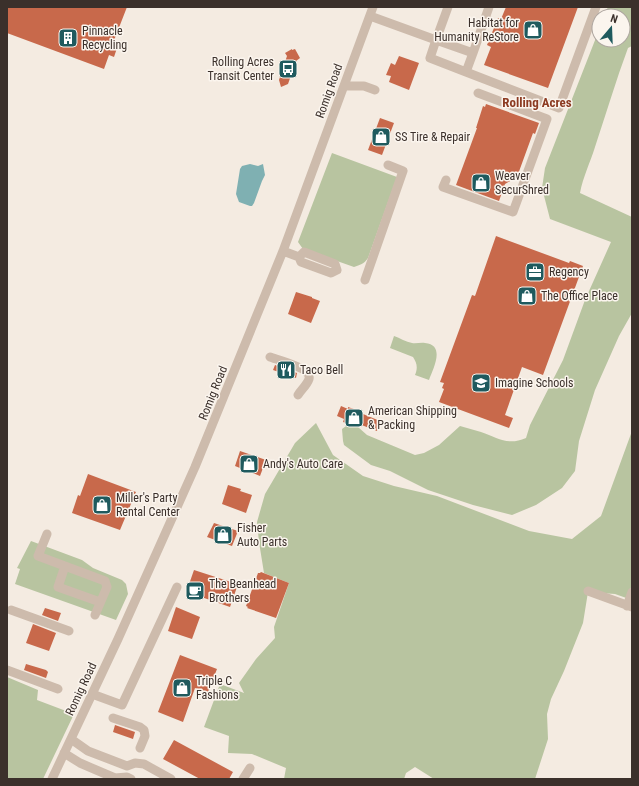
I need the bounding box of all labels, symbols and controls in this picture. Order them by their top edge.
north arrow [591,8,631,48]
text: N [609,12,620,26]
place label: Habitat for Humanity ReStore [434,16,519,44]
shop icon: Habitat for Humanity ReStore [522,19,544,41]
place label: Pinnacle Recycling [82,24,127,52]
building icon: Pinnacle Recycling [57,27,79,49]
place label: Rolling Acres Transit Center [208,55,274,83]
bus stop icon: Rolling Acres Transit Center [277,58,299,80]
street label: Romig Road [313,62,345,120]
district label: Rolling Acres [502,95,572,110]
shop icon: SS Tire & Repair [370,126,392,148]
place label: SS Tire & Repair [395,130,471,144]
place label: Weaver SecurShred [495,169,549,197]
shop icon: Weaver SecurShred [470,172,492,194]
office icon: Regency [524,261,546,283]
place label: Regency [549,265,589,279]
shop icon: The Office Place [516,285,538,307]
place label: The Office Place [541,289,618,303]
restaurant icon: Taco Bell [275,359,297,381]
place label: Taco Bell [300,363,343,377]
street label: Romig Road [196,364,230,422]
school or university icon: Imagine Schools [470,372,492,394]
place label: Imagine Schools [495,376,573,390]
place label: American Shipping & Packing [368,404,457,432]
shop icon: American Shipping & Packing [343,407,365,429]
shop icon: Andy's Auto Care [238,453,260,475]
place label: Andy's Auto Care [263,457,344,471]
place label: Miller's Party Rental Center [116,491,180,519]
shop icon: Miller's Party Rental Center [91,494,113,516]
place label: Fisher Auto Parts [237,521,287,549]
shop icon: Fisher Auto Parts [212,524,234,546]
place label: The Beanhead Brothers [209,577,276,605]
cafe icon: The Beanhead Brothers [184,580,206,602]
street label: Romig Road [63,660,99,718]
place label: Triple C Fashions [196,674,239,702]
shop icon: Triple C Fashions [171,677,193,699]

